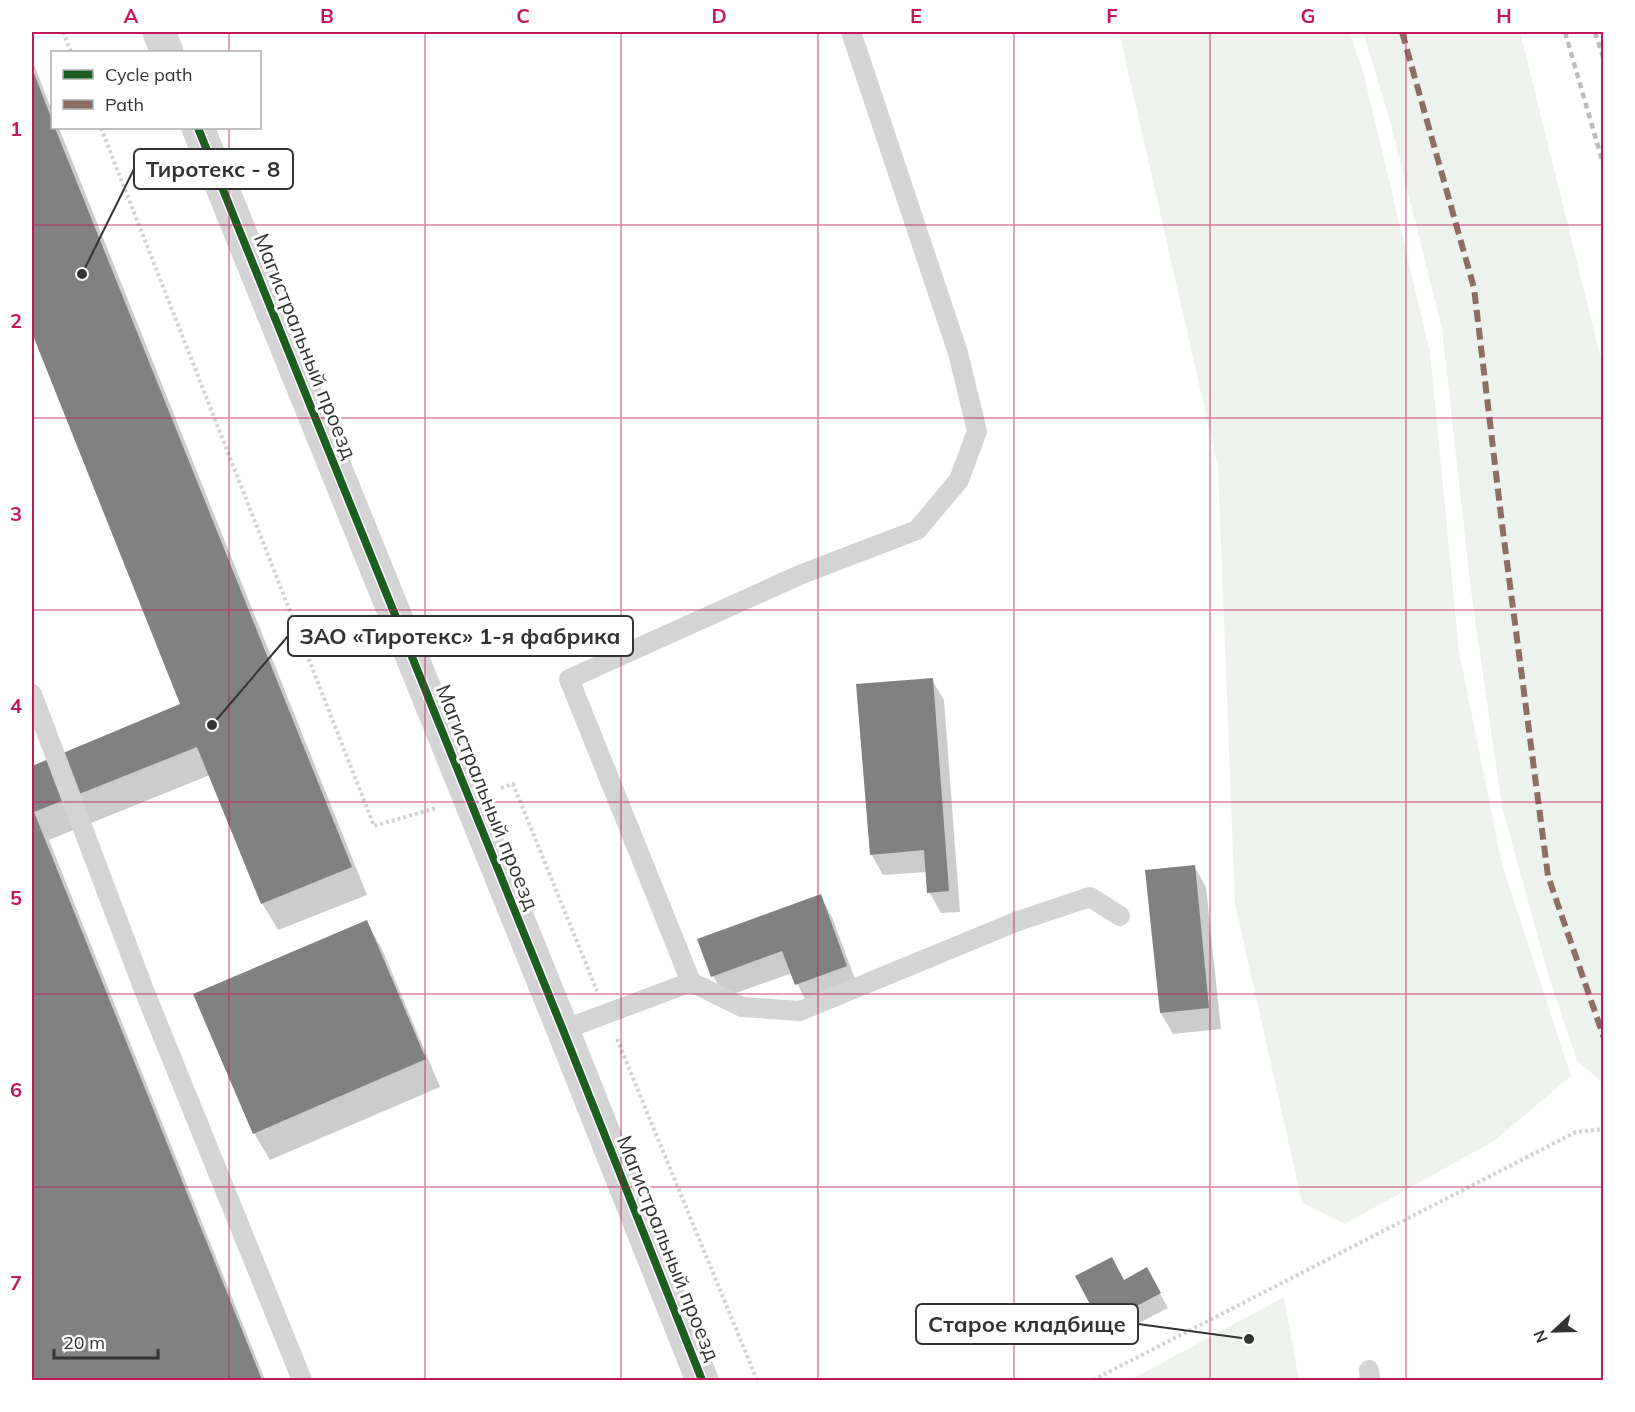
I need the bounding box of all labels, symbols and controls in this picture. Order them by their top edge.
text: A [124,3,139,28]
text: B [320,3,334,28]
text: C [516,3,530,28]
text: D [711,3,727,28]
text: E [910,3,922,28]
text: F [1106,3,1118,28]
text: G [1301,3,1315,28]
text: H [1496,3,1512,28]
legend [51,51,261,129]
text: Cycle path [105,63,192,86]
text: Path [105,93,144,116]
text: 1 [10,116,22,141]
callout: Тиротекс - 8 [134,149,293,189]
text: Тиротекс - 8 [146,155,280,183]
street label: Магистральный проезд [249,229,363,463]
text: 2 [10,308,22,333]
text: 3 [10,501,22,526]
callout: ЗАО «Тиротекс» 1-я фабрика [288,616,633,656]
text: ЗАО «Тиротекс» 1-я фабрика [299,622,621,650]
street label: Магистральный проезд [431,680,545,914]
text: 4 [10,693,22,718]
text: 5 [10,885,22,910]
text: 6 [10,1077,22,1102]
street label: Магистральный проезд [612,1131,726,1365]
text: 7 [10,1270,22,1295]
north arrow [1524,1301,1584,1361]
callout: Старое кладбище [916,1304,1138,1344]
text: Старое кладбище [928,1310,1126,1338]
scale bar [54,1322,158,1360]
text: N [1529,1327,1552,1346]
text: 20 m [63,1331,105,1354]

